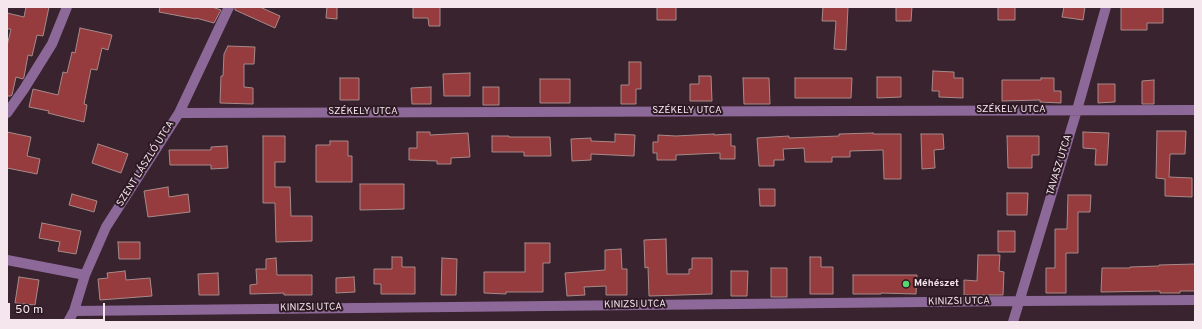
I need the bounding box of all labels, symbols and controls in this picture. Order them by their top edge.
street label: SZÉKELY UTCA [976,104,1046,116]
street label: SZÉKELY UTCA [652,105,722,117]
street label: SZÉKELY UTCA [328,106,398,118]
street label: SZENT LÁSZLÓ UTCA [115,119,177,209]
street label: TAVASZ UTCA [1045,133,1075,197]
place label: Méhészet [914,278,959,290]
marker: Méhészet [901,279,911,289]
scale bar [10,295,107,321]
street label: KINIZSI UTCA [928,295,990,309]
street label: KINIZSI UTCA [604,298,666,312]
street label: KINIZSI UTCA [280,301,342,315]
text: 50 m [15,302,43,318]

